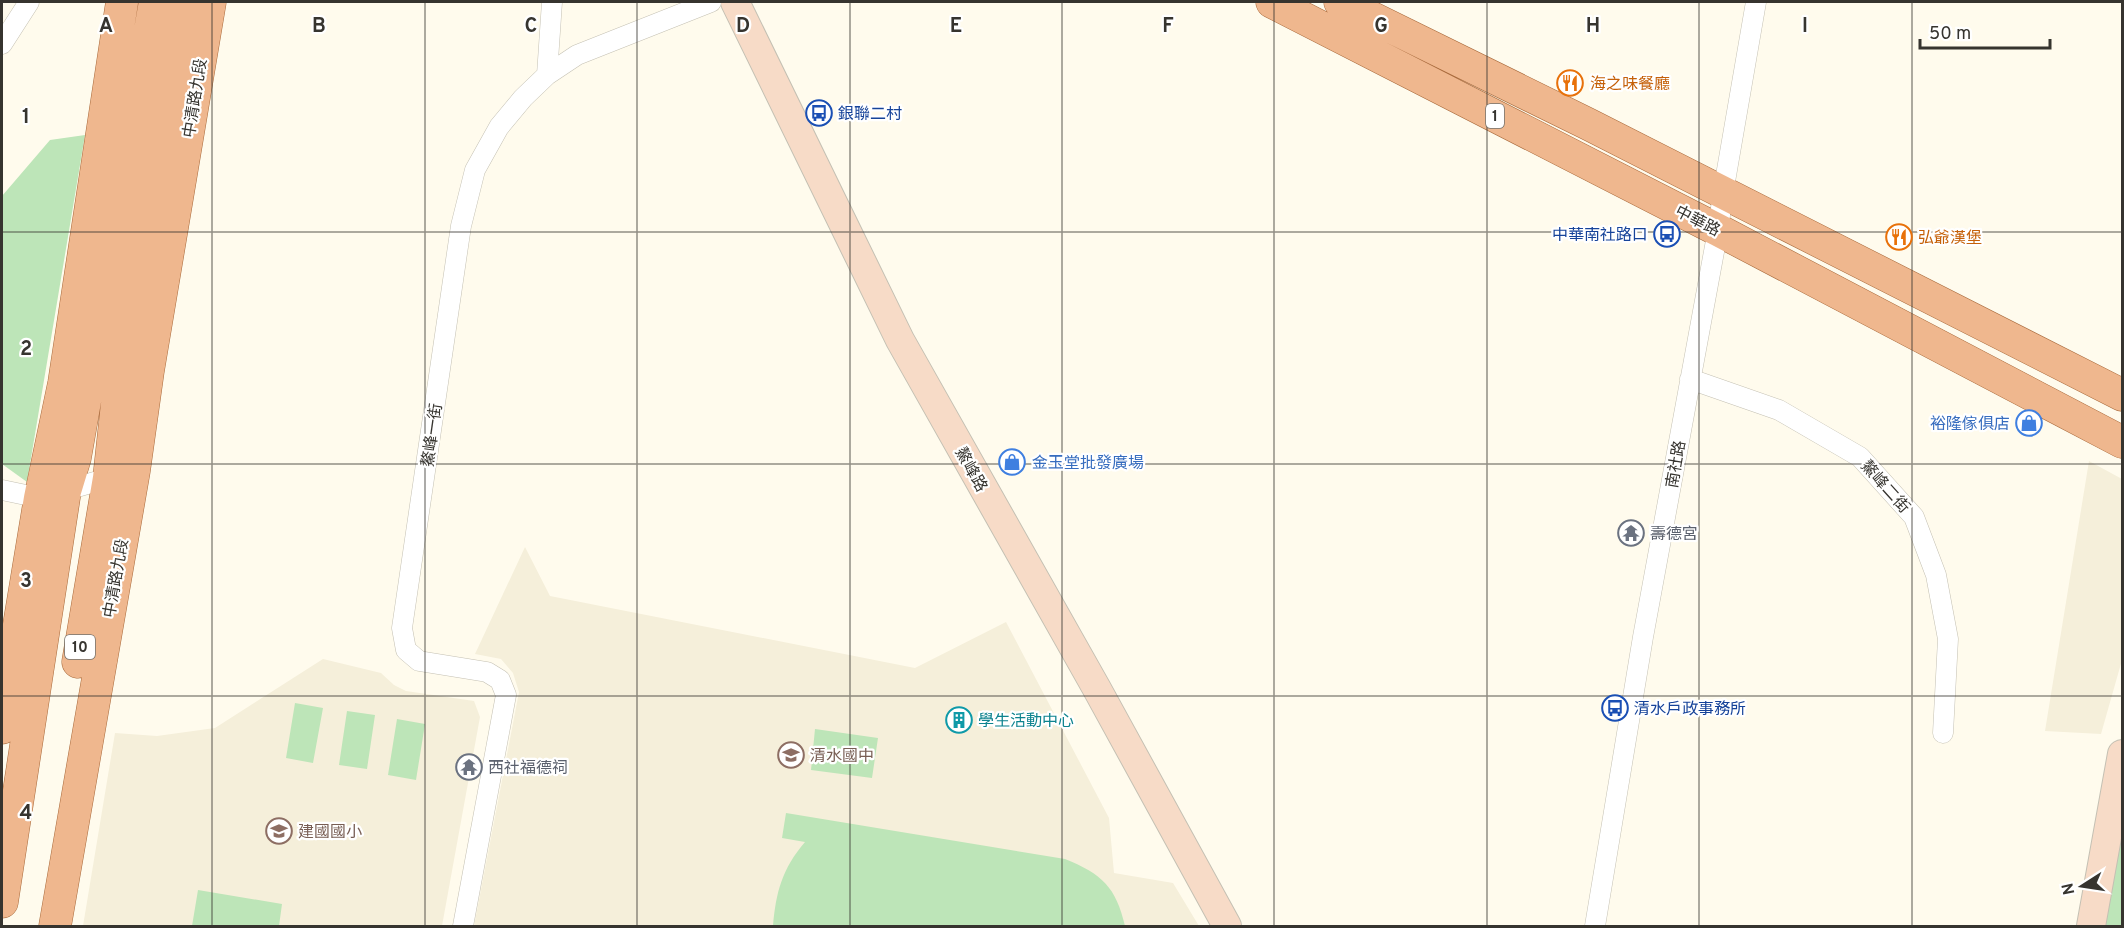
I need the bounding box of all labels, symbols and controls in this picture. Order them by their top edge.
scale bar [1920,12,2050,50]
text: A [99,14,113,40]
text: B [312,14,326,40]
text: C [525,14,537,40]
text: D [736,14,750,40]
text: E [950,14,962,40]
text: F [1162,14,1174,40]
text: G [1374,14,1388,40]
text: H [1586,14,1600,40]
text: I [1802,14,1808,40]
text: 50 m [1929,23,1971,46]
street label: 中清路九段 [180,57,212,139]
restaurant icon: 海之味餐廳 [1555,68,1585,98]
place label: 海之味餐廳 [1590,75,1670,95]
bus stop icon: 銀聯二村 [804,98,834,128]
road number: 1 [1486,104,1504,128]
text: 1 [22,105,30,131]
place label: 銀聯二村 [838,105,902,125]
street label: 中華路 [1671,202,1723,242]
bus stop icon: 中華南社路口 [1652,219,1682,249]
restaurant icon: 弘爺漢堡 [1884,222,1914,252]
place label: 中華南社路口 [1552,226,1648,246]
place label: 弘爺漢堡 [1918,229,1982,249]
text: 2 [20,337,32,363]
street label: 鰲峰一街 [419,402,447,468]
shop icon: 裕隆傢俱店 [2014,408,2044,438]
place label: 裕隆傢俱店 [1930,415,2010,435]
street label: 南社路 [1663,439,1691,490]
street label: 鰲峰路 [950,444,991,496]
shop icon: 金玉堂批發廣場 [997,447,1027,477]
place label: 金玉堂批發廣場 [1032,454,1144,474]
street label: 鰲峰二街 [1856,457,1913,518]
temple icon: 壽德宮 [1616,518,1646,548]
place label: 壽德宮 [1650,525,1698,545]
street label: 中清路九段 [100,537,134,619]
text: 3 [20,569,32,595]
road number: 10 [65,635,95,659]
bus stop icon: 清水戶政事務所 [1600,693,1630,723]
place label: 清水戶政事務所 [1634,700,1746,720]
building icon: 學生活動中心 [944,705,974,735]
place label: 學生活動中心 [978,712,1074,732]
school or university icon: 清水國中 [776,740,806,770]
place label: 清水國中 [810,747,874,767]
temple icon: 西社福德祠 [454,752,484,782]
place label: 西社福德祠 [488,759,568,779]
text: 4 [20,801,32,827]
school or university icon: 建國國小 [264,816,294,846]
place label: 建國國小 [298,823,362,843]
north arrow [2052,856,2112,916]
text: N [2058,881,2080,896]

